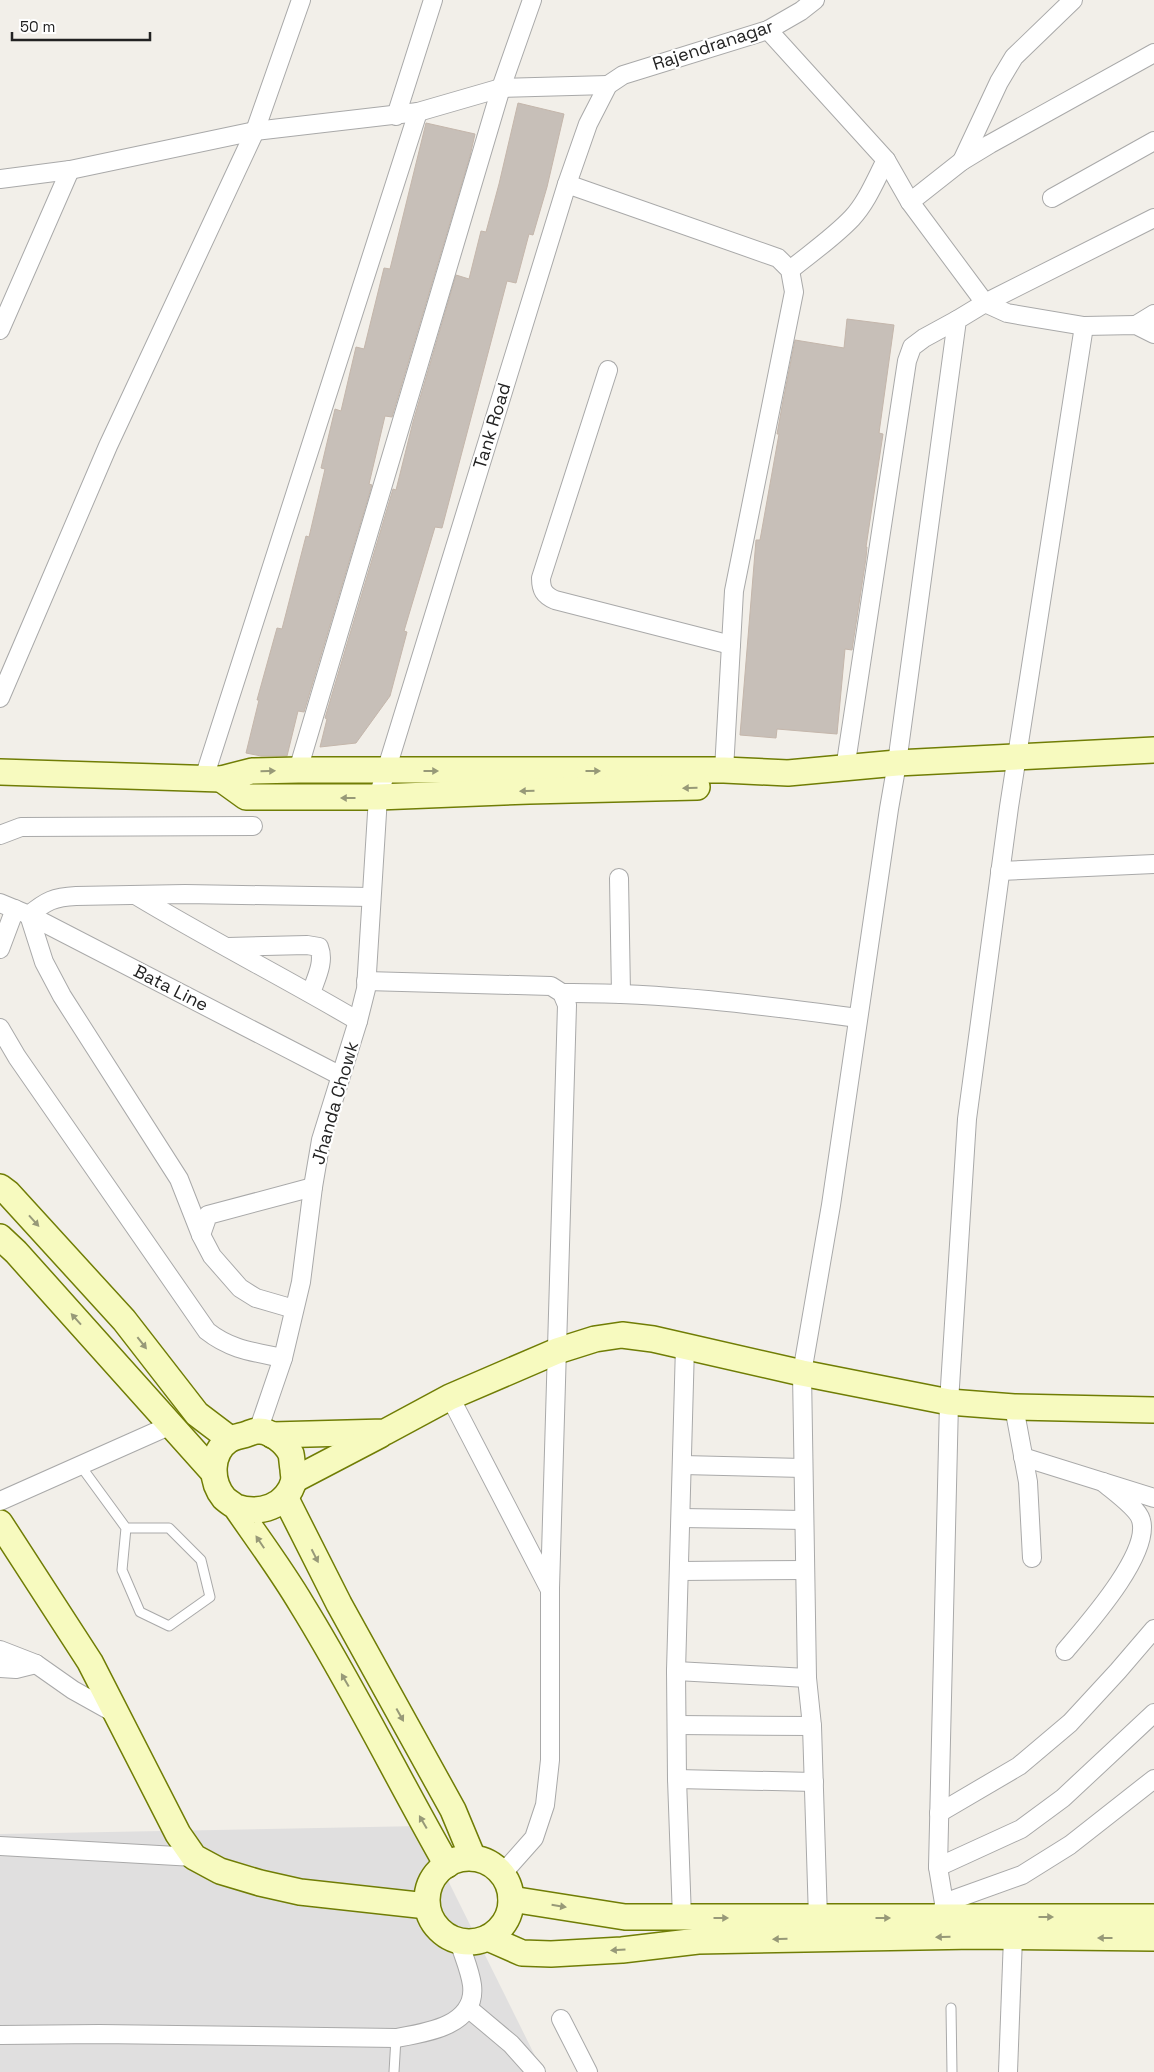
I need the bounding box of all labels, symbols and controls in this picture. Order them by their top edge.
scale bar [12,10,150,42]
street label: Rajendranagar [649,14,777,75]
text: 50 m [20,17,55,36]
street label: Tank Road [468,380,516,472]
one-way arrow [261,767,277,775]
one-way arrow [423,767,439,775]
one-way arrow [586,767,602,775]
one-way arrow [682,784,698,792]
one-way arrow [519,787,535,795]
one-way arrow [339,794,355,802]
street label: Bata Line [130,959,212,1016]
street label: Jhanda Chowk [306,1038,363,1167]
one-way arrow [28,1215,40,1227]
one-way arrow [70,1313,82,1325]
one-way arrow [137,1336,147,1350]
one-way arrow [255,1535,265,1549]
one-way arrow [311,1549,319,1564]
one-way arrow [341,1673,350,1686]
one-way arrow [396,1708,404,1722]
one-way arrow [419,1816,428,1829]
one-way arrow [551,1903,567,1911]
one-way arrow [1038,1913,1054,1921]
one-way arrow [713,1914,729,1922]
one-way arrow [875,1914,891,1922]
one-way arrow [935,1933,951,1941]
one-way arrow [1097,1934,1113,1942]
one-way arrow [772,1935,788,1943]
one-way arrow [610,1946,626,1954]

